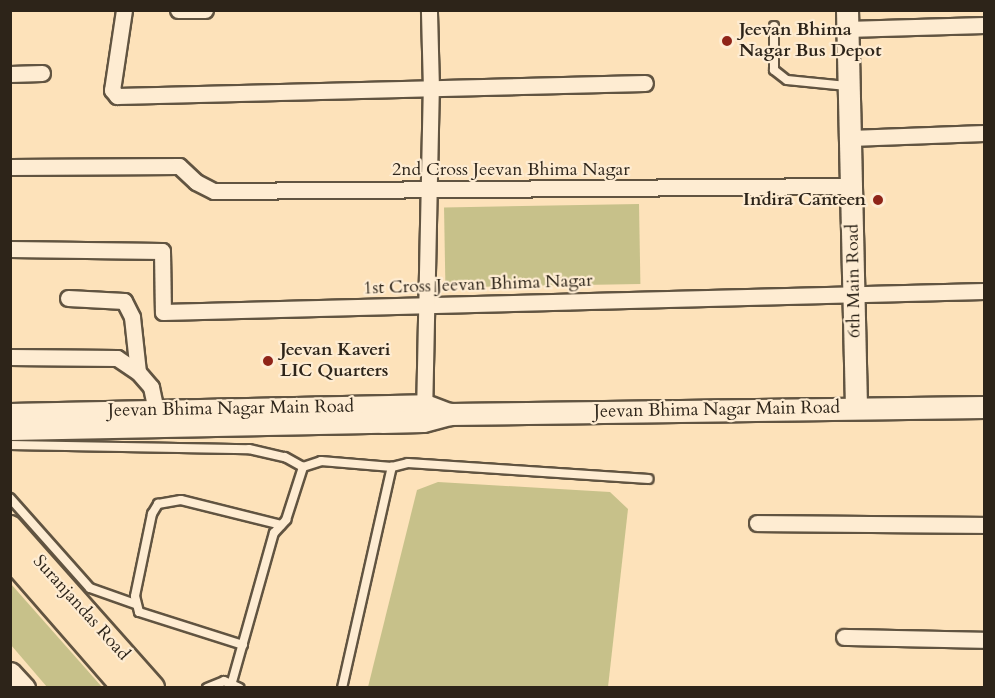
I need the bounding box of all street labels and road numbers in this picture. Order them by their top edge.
street label: 2nd Cross Jeevan Bhima Nagar [392,159,630,181]
street label: 6th Main Road [842,224,866,338]
street label: 1st Cross Jeevan Bhima Nagar [363,270,593,300]
street label: Jeevan Bhima Nagar Main Road [108,396,354,422]
street label: Jeevan Bhima Nagar Main Road [594,397,840,423]
street label: Suranjandas Road [28,551,134,665]

